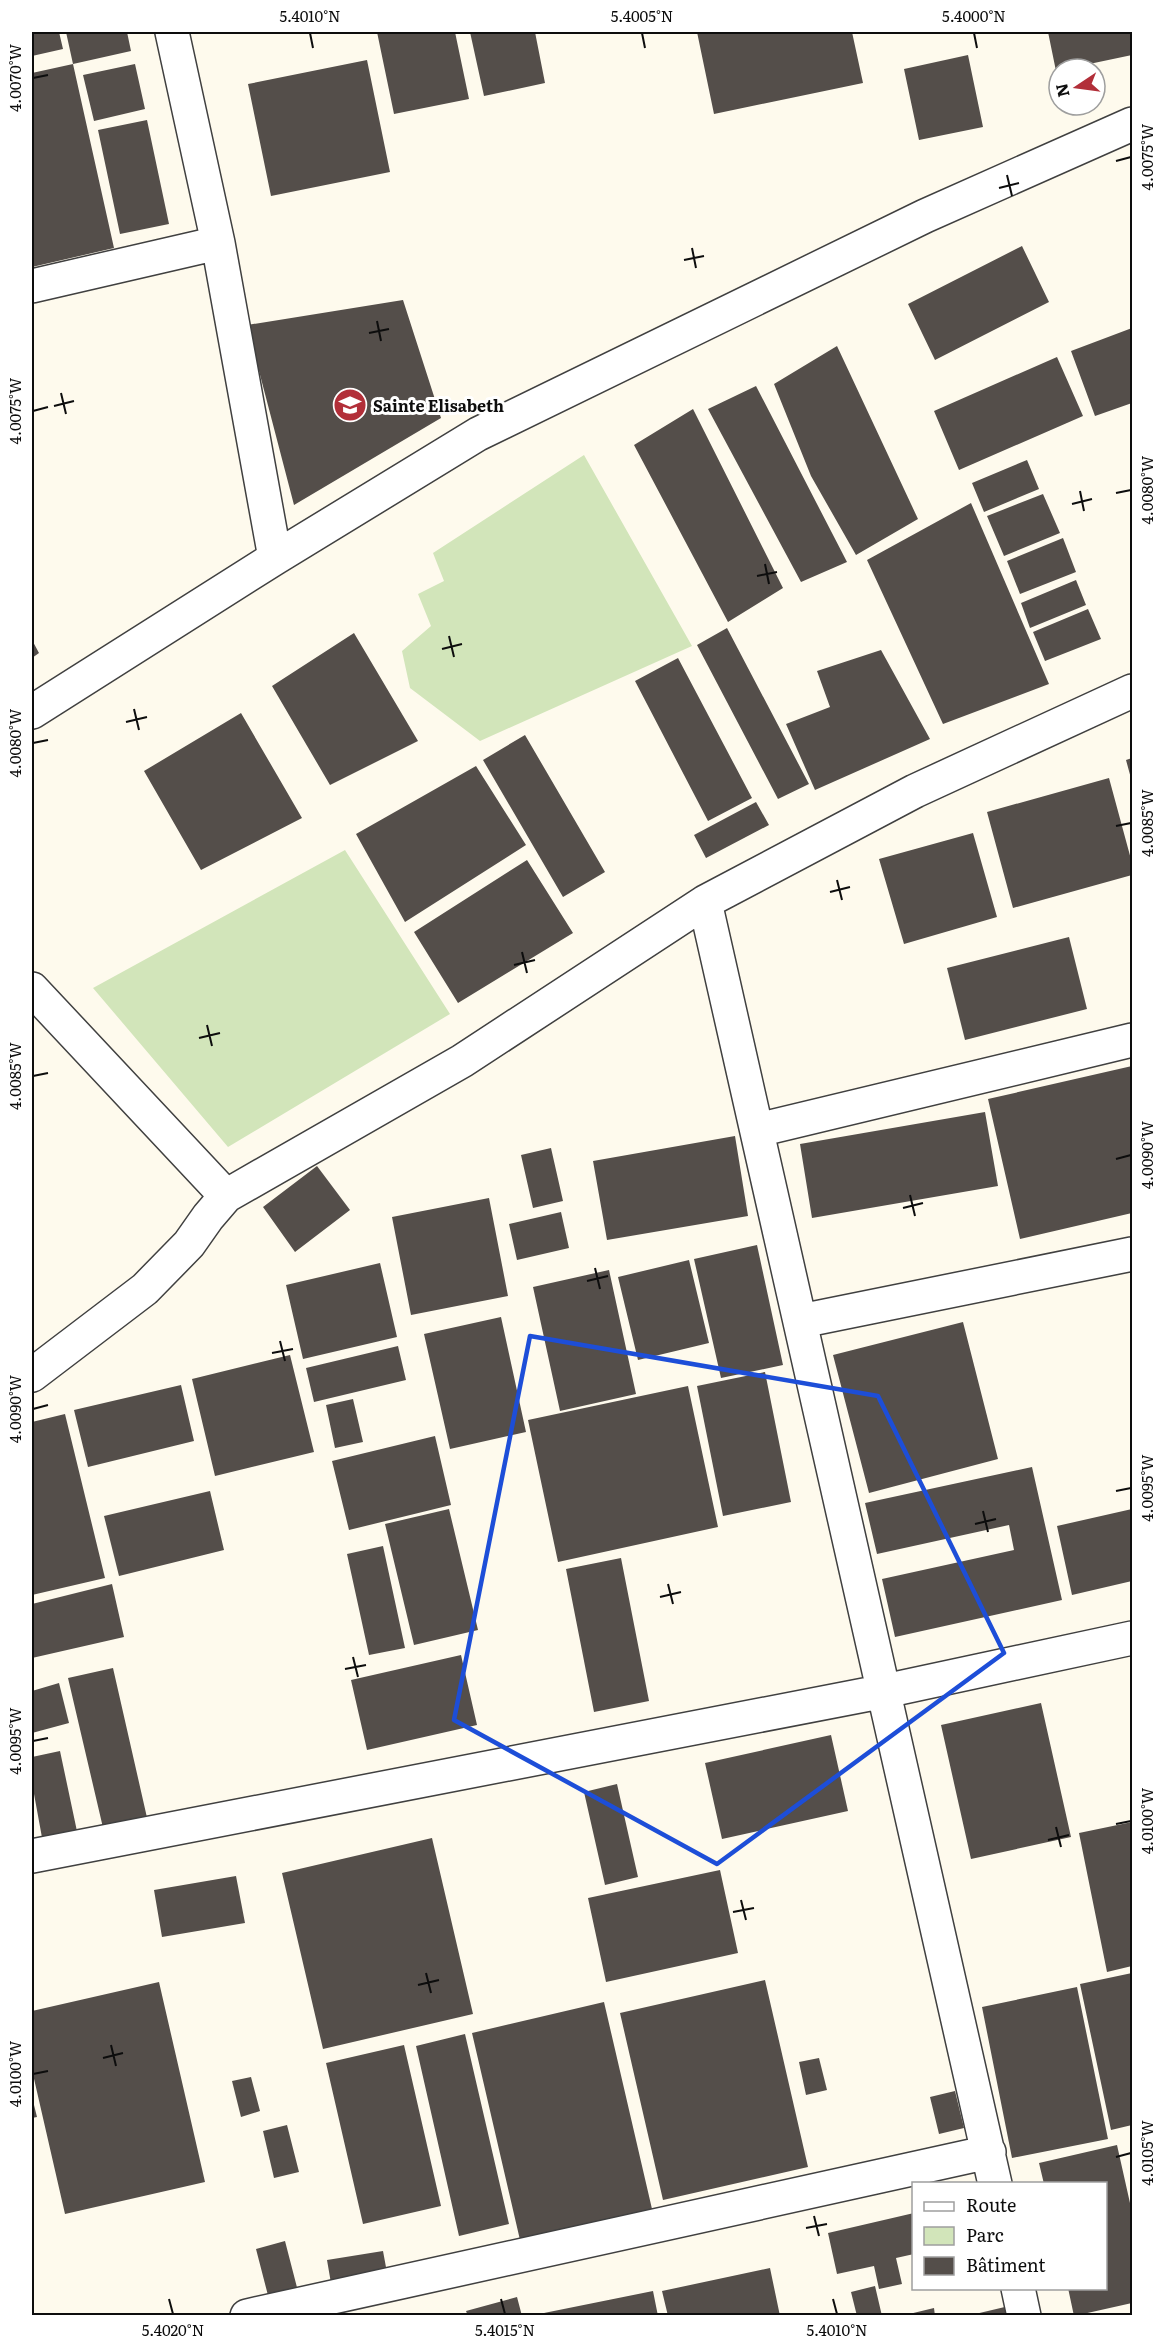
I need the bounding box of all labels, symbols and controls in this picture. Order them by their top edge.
text: 5.4010°N [279,4,341,27]
text: 5.4005°N [611,4,673,27]
text: 5.4000°N [942,4,1006,27]
text: 4.0070°W [3,43,26,112]
north arrow [1047,57,1107,117]
text: N [1048,81,1075,100]
text: 4.0075°W [1135,123,1158,190]
text: 4.0075°W [3,377,26,444]
school or university icon: Sainte Elisabeth [332,387,368,423]
place label: Sainte Elisabeth [373,393,504,417]
text: 4.0080°W [1135,455,1158,524]
text: 4.0080°W [3,708,26,777]
text: 4.0085°W [1135,788,1158,857]
text: 4.0085°W [3,1041,26,1110]
text: 4.0090°W [1135,1120,1158,1189]
text: 4.0090°W [3,1374,26,1443]
text: 4.0095°W [1135,1454,1158,1522]
text: 4.0095°W [3,1707,26,1775]
text: 4.0100°W [1135,1787,1158,1854]
text: 4.0100°W [3,2040,26,2107]
text: 4.0105°W [1135,2120,1158,2186]
legend [912,2182,1107,2290]
text: Route [966,2191,1016,2218]
text: Parc [966,2221,1004,2248]
text: Bâtiment [966,2251,1046,2278]
text: 5.4020°N [142,2318,204,2341]
text: 5.4015°N [475,2318,535,2341]
text: 5.4010°N [806,2318,868,2341]

